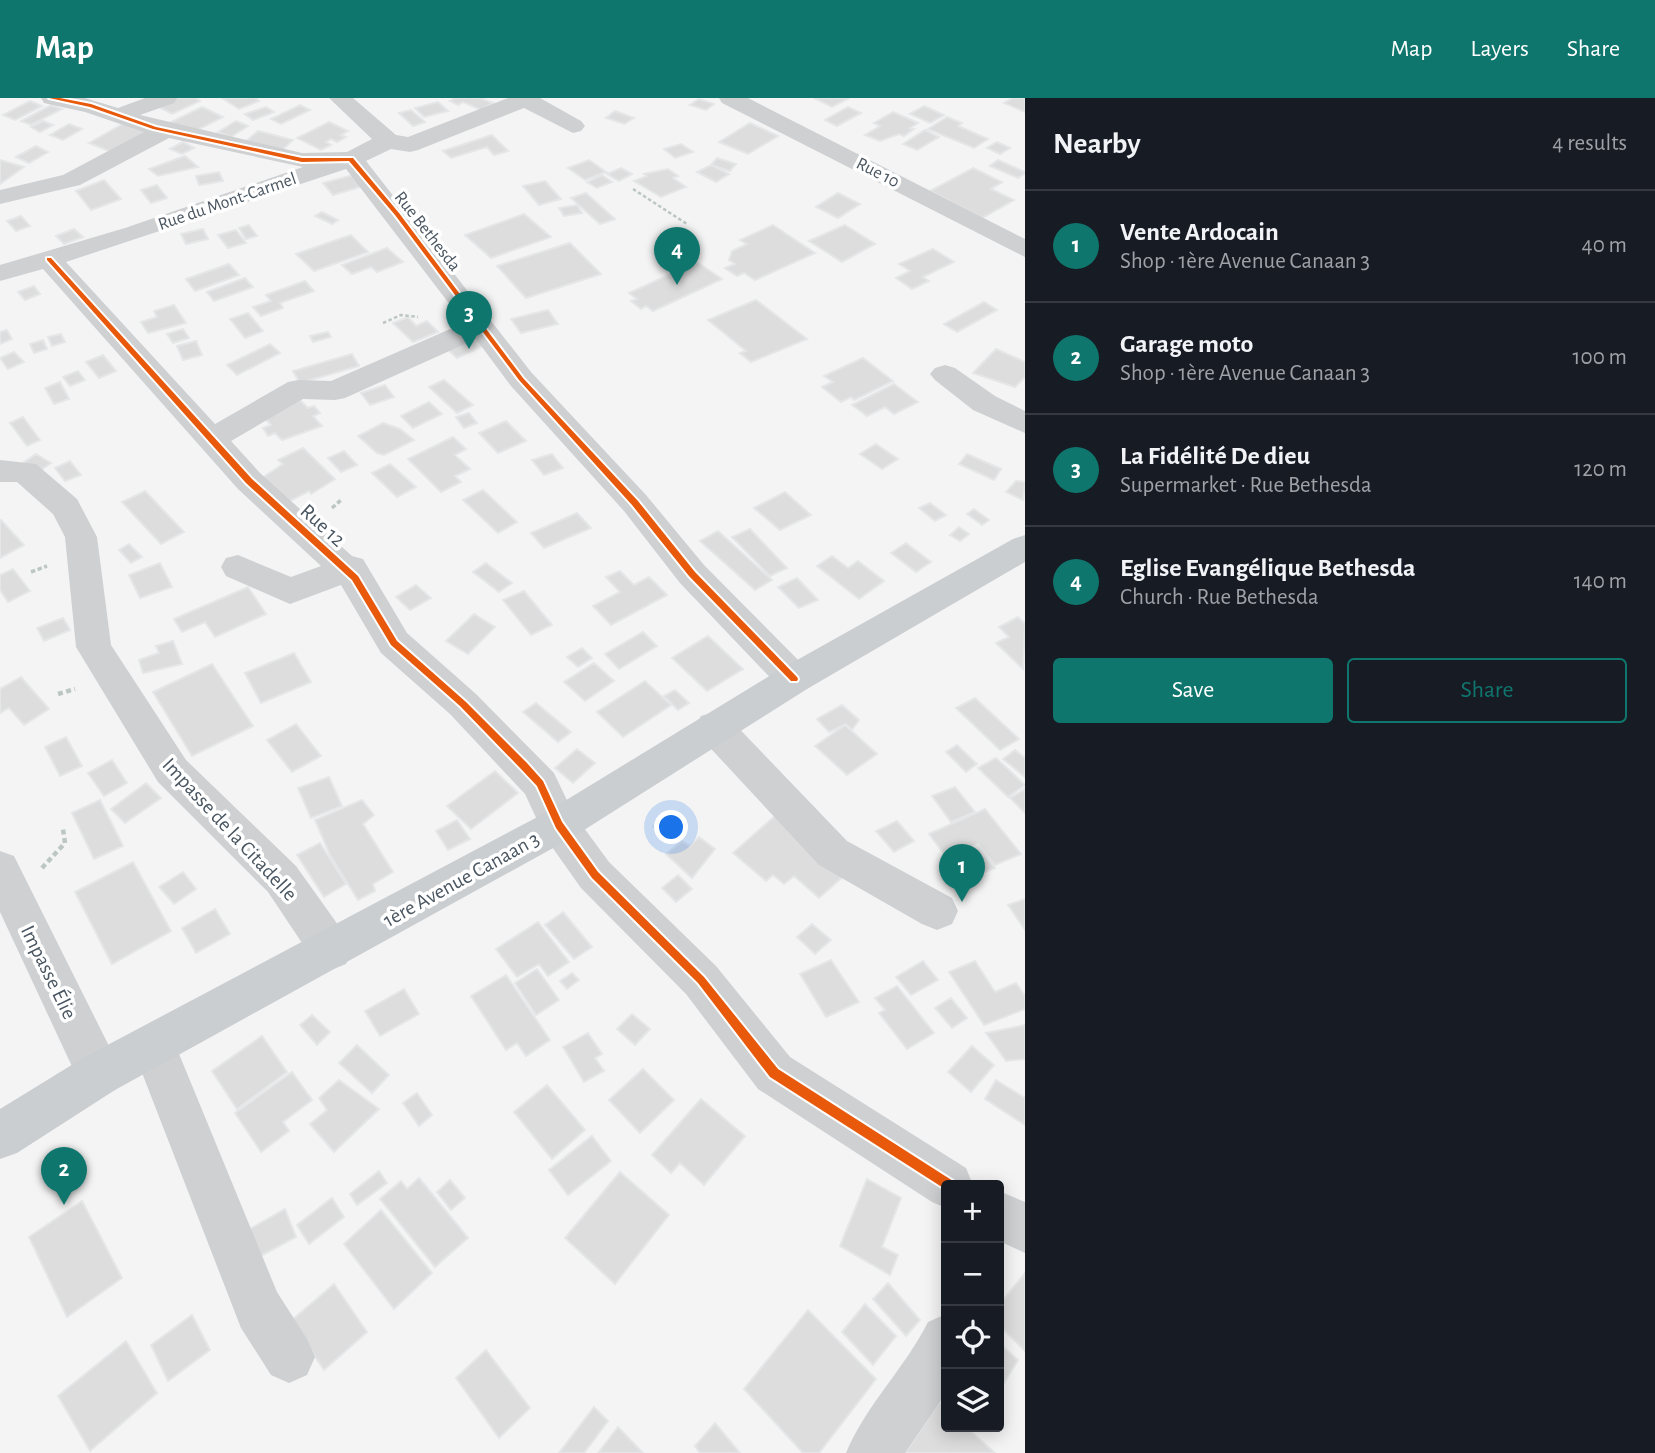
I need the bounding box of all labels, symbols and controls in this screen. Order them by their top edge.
text: Map [35,32,94,65]
text: Map [1390,37,1432,61]
text: Layers [1470,37,1529,61]
text: Share [1567,37,1620,61]
text: Nearby [1053,129,1141,159]
text: 4 results [1552,132,1627,155]
street label: Rue 10 [853,154,902,191]
street label: Rue du Mont-Carmel [156,170,299,234]
street label: Rue Bethesda [391,188,464,275]
text: Vente Ardocain [1120,219,1279,245]
pin: 4 [654,227,700,285]
text: 1 [1072,234,1080,257]
text: 40 m [1582,234,1627,257]
text: Shop · 1ère Avenue Canaan 3 [1120,250,1370,273]
pin: 3 [446,291,492,349]
text: Garage moto [1120,331,1253,357]
text: 2 [1071,346,1081,369]
text: 100 m [1573,346,1627,369]
text: Shop · 1ère Avenue Canaan 3 [1120,362,1370,385]
text: La Fidélité De dieu [1120,443,1310,469]
text: 3 [1071,458,1081,481]
text: 120 m [1574,458,1627,481]
text: Supermarket · Rue Bethesda [1120,474,1372,497]
street label: Rue 12 [296,500,349,551]
text: Eglise Evangélique Bethesda [1120,555,1416,581]
text: 4 [1070,570,1082,593]
text: 140 m [1574,570,1627,593]
text: Church · Rue Bethesda [1120,586,1319,609]
button: Save [1053,658,1333,723]
button: Share [1347,658,1627,723]
street label: Impasse de la Citadelle [158,754,301,905]
your location [654,810,688,844]
street label: 1ère Avenue Canaan 3 [380,828,543,931]
pin: 1 [939,844,985,902]
street label: Impasse Élie [17,921,82,1022]
pin: 2 [41,1147,87,1205]
map controls [941,1180,1004,1432]
button: + [941,1180,1004,1243]
button: − [941,1243,1004,1306]
button: locate [941,1306,1004,1369]
button: layers [941,1369,1004,1432]

